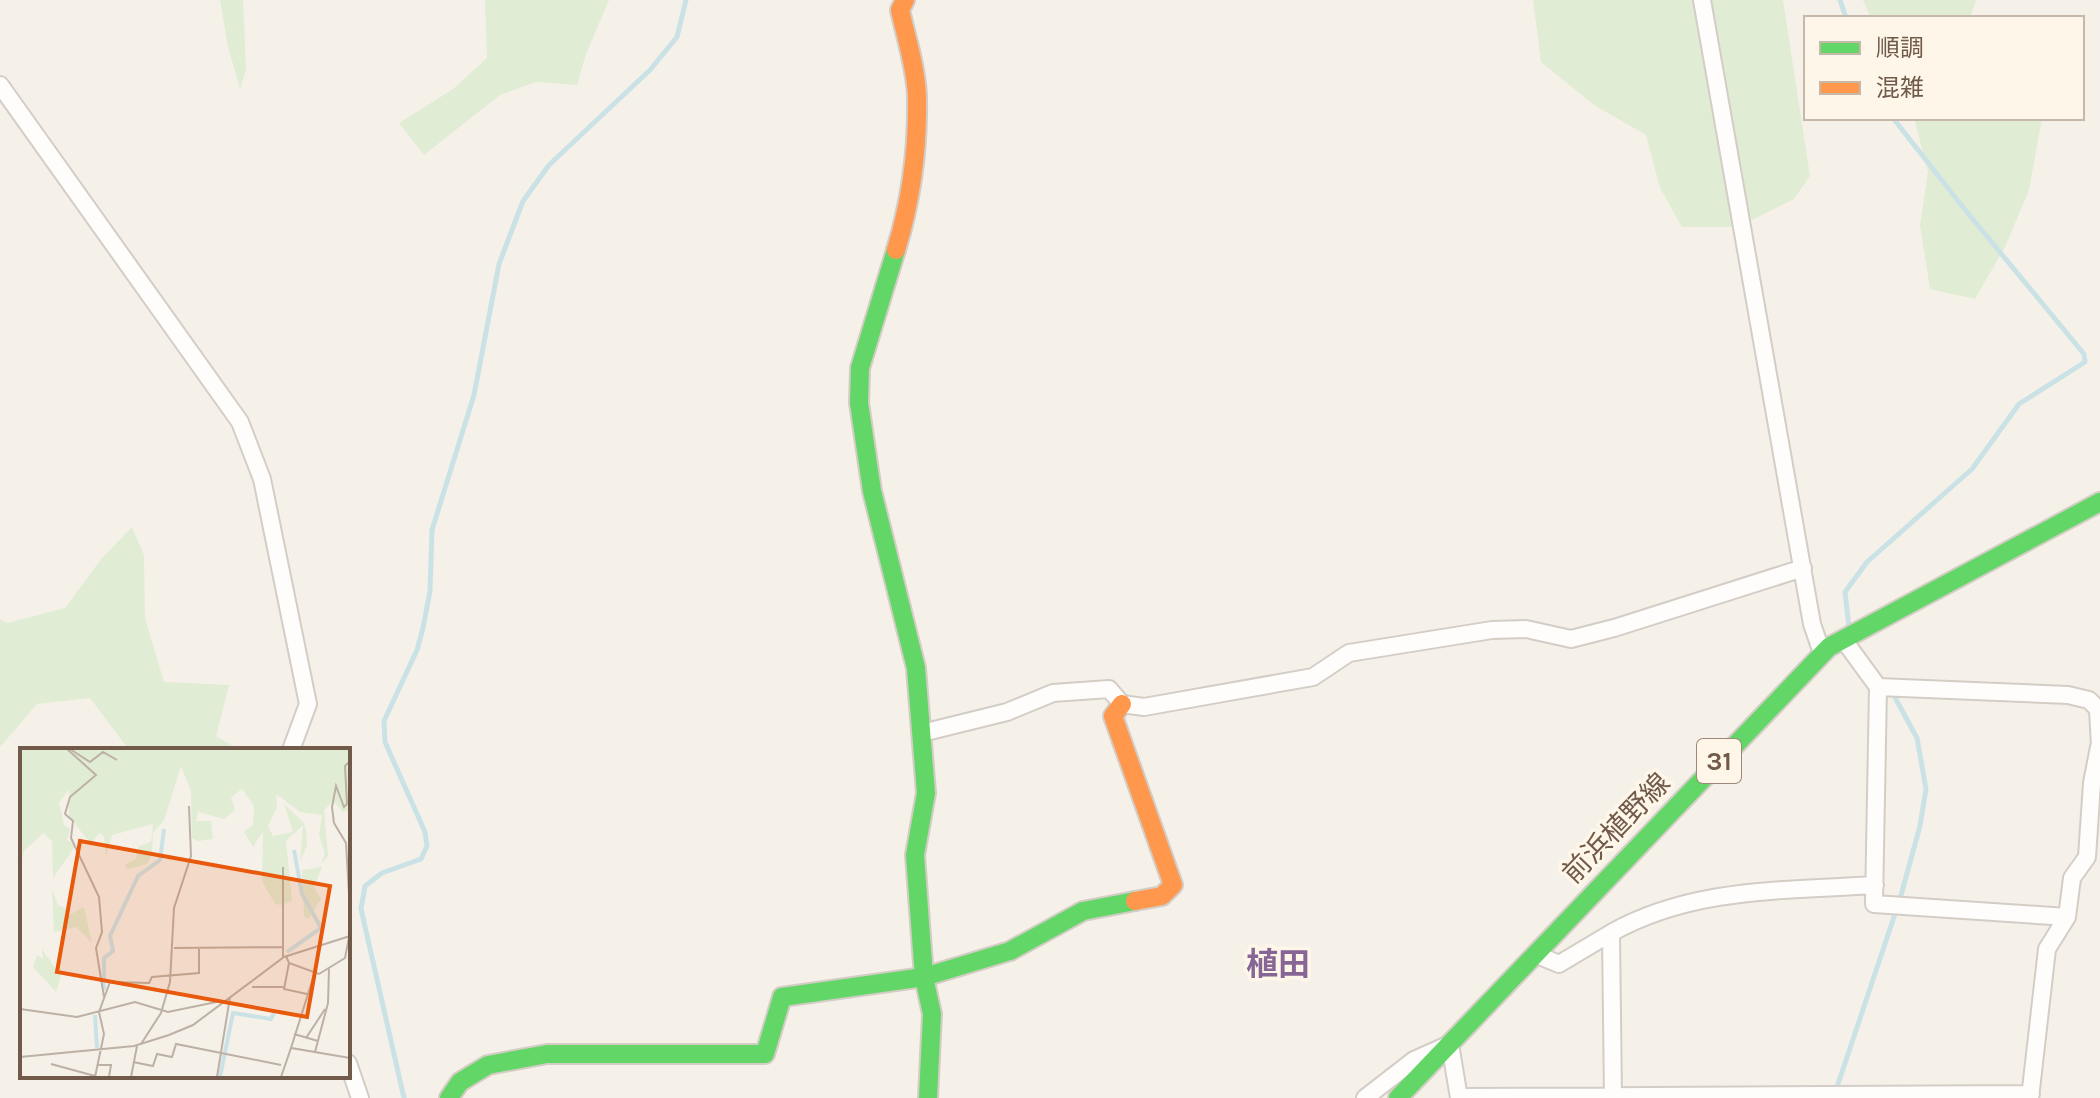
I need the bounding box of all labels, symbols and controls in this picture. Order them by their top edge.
legend [1804,16,2084,120]
text: 順調 [1876,34,1924,62]
text: 混雑 [1876,74,1924,102]
road number: 31 [1697,739,1741,783]
inset map [20,748,350,1078]
street label: 前浜植野線 [1555,766,1677,890]
district label: 植田 [1246,946,1310,983]

